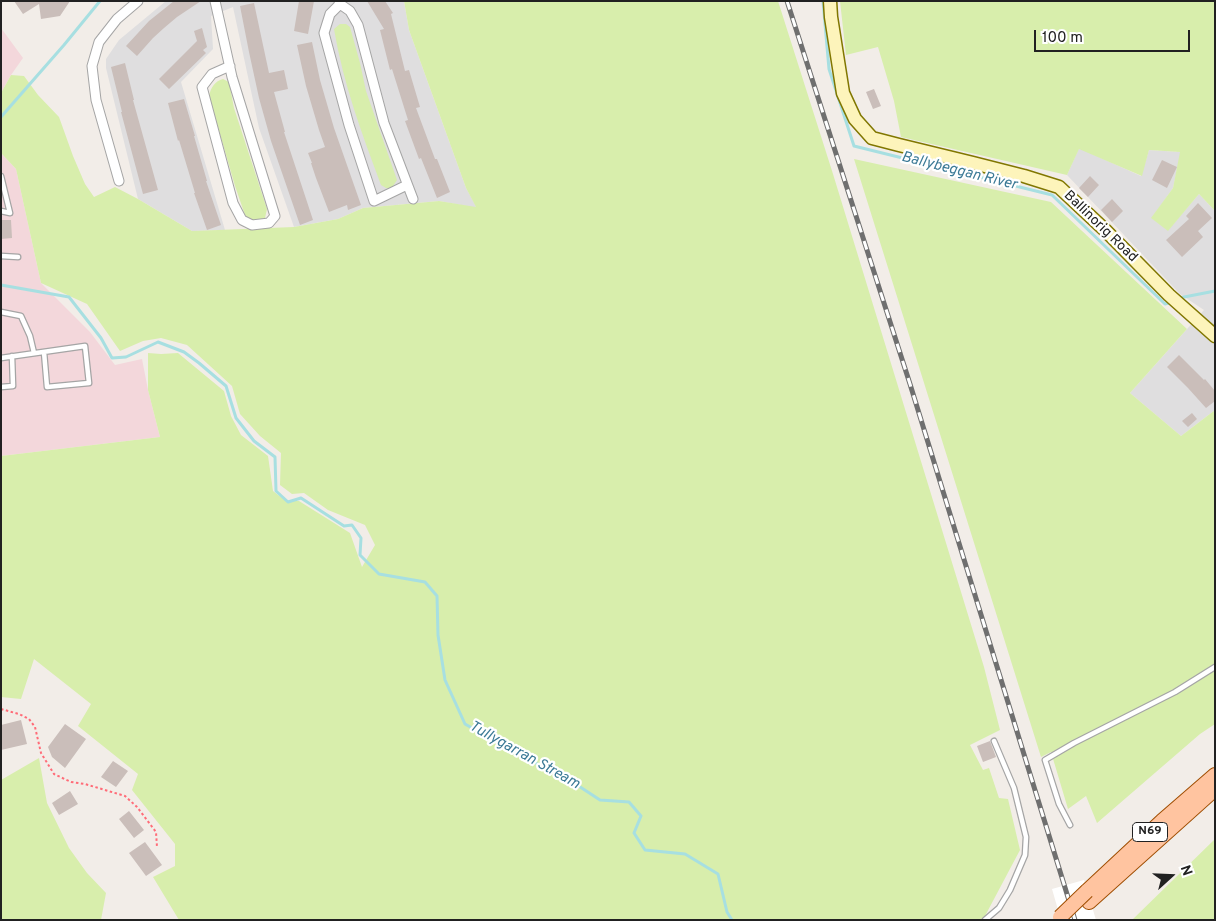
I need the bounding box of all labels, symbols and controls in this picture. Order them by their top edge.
scale bar [1036,20,1192,52]
text: 100 m [1042,29,1083,48]
water label: Ballybeggan River [899,149,1019,195]
street label: Ballinorig Road [1060,188,1140,266]
water label: Tullygarran Stream [466,718,582,794]
road number: N69 [1132,822,1168,842]
north arrow [1146,851,1196,901]
text: N [1176,863,1195,878]

